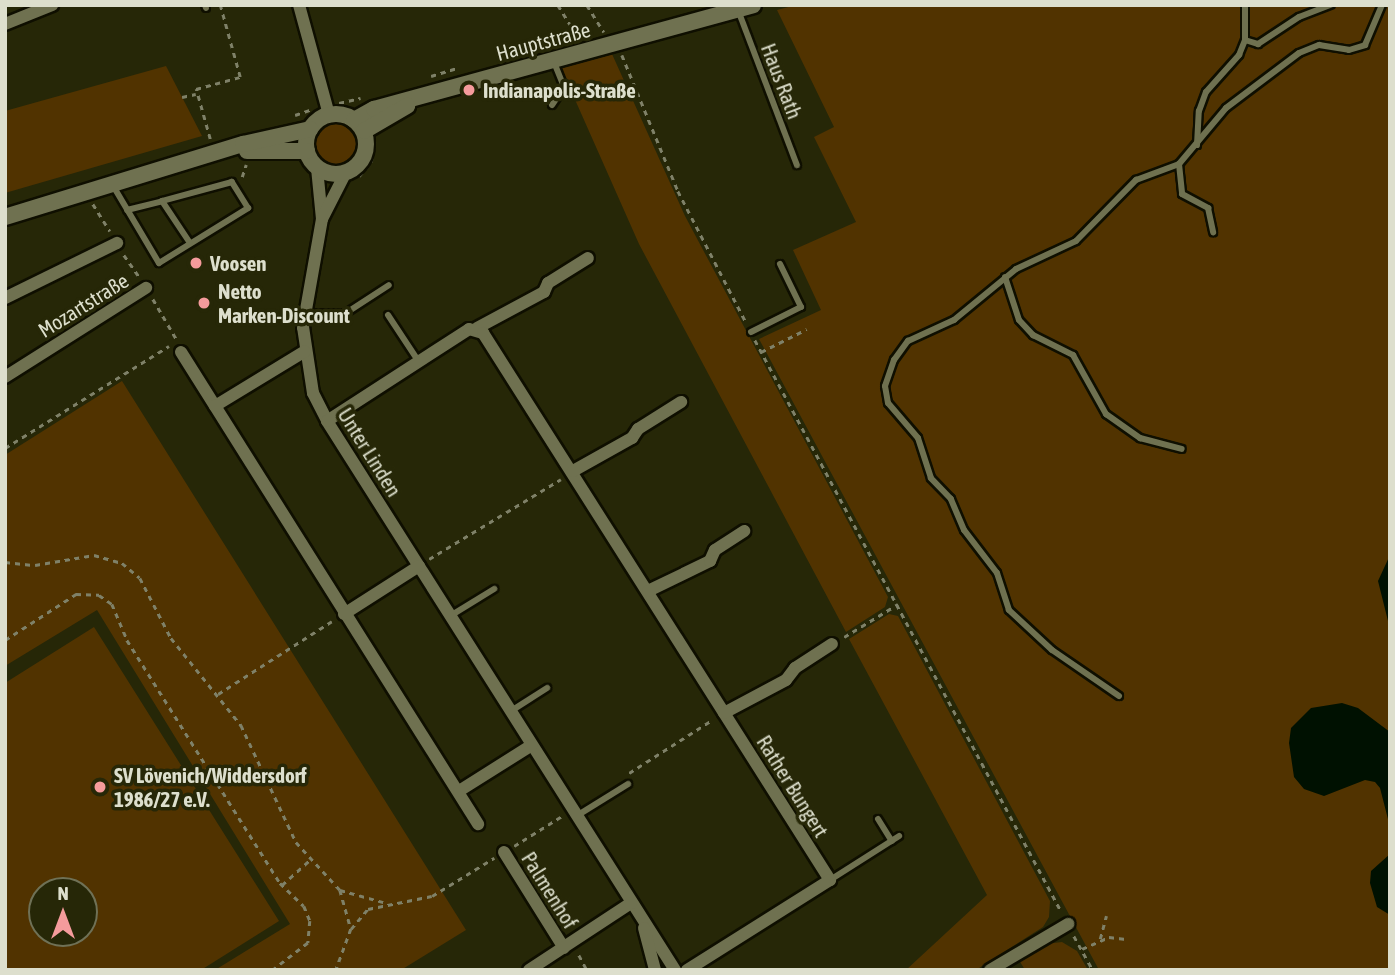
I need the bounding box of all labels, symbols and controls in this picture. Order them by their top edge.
street label: Hauptstraße [493,16,593,66]
street label: Haus Rath [756,40,808,122]
place label: Indianapolis-Straße [483,77,636,103]
marker: Indianapolis-Straße [461,82,477,98]
place label: Voosen [210,250,267,276]
marker: Voosen [188,255,204,271]
street label: Mozartstraße [33,267,133,343]
place label: Netto Marken-Discount [218,278,350,328]
marker: Netto Marken-Discount [196,295,212,311]
street label: Unter Linden [333,403,407,501]
street label: Rather Bungert [752,730,834,842]
place label: SV Lövenich/Widdersdorf 1986/27 e.V. [114,762,307,812]
marker: SV Lövenich/Widdersdorf 1986/27 e.V. [92,779,108,795]
street label: Palmenhof [517,847,583,933]
north arrow [28,877,98,947]
text: N [57,882,69,904]

